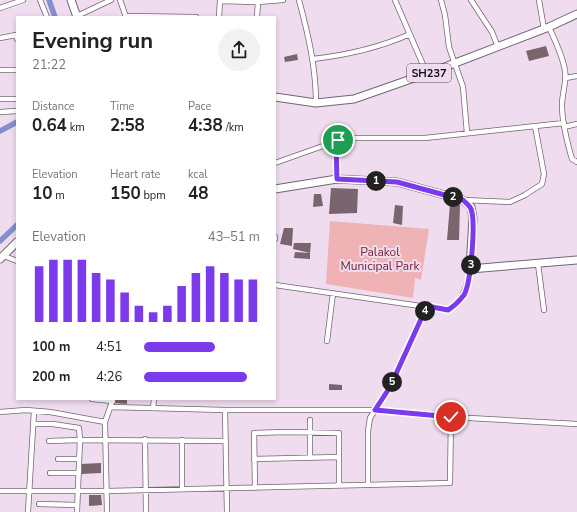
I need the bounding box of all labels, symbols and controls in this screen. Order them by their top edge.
text: Evening run [32,26,153,56]
button: share [218,29,260,71]
text: 21:22 [32,56,66,74]
road number: SH237 [407,64,451,82]
text: Distance [32,99,75,114]
text: Time [110,99,134,114]
text: Pace [188,99,211,114]
text: 0.64 [32,114,67,137]
text: 2:58 [110,114,145,137]
text: 4:38 [188,114,223,137]
text: km [67,120,85,135]
text: /km [223,120,244,135]
pin [321,123,355,157]
icon: arrive [327,129,349,151]
text: Elevation [32,167,78,182]
text: Heart rate [110,167,160,182]
text: kcal [188,167,208,182]
pin: 1 [366,171,386,191]
text: 1 [373,173,379,188]
text: 10 [32,182,52,205]
text: 150 [110,182,141,205]
text: 48 [188,182,208,205]
pin: 2 [443,187,463,207]
text: m [52,188,65,203]
text: bpm [141,188,166,203]
text: 2 [450,189,456,204]
text: Elevation [32,228,86,246]
text: 43–51 m [208,228,260,246]
park label: Palakol Municipal Park [341,244,420,274]
pin: 3 [461,255,481,275]
text: 3 [468,257,474,272]
pin: 4 [415,301,435,321]
text: 4 [422,303,428,318]
text: 100 m [32,338,70,356]
text: 4:51 [96,338,122,356]
text: 200 m [32,368,70,386]
text: 4:26 [96,368,122,386]
pin: 5 [382,372,402,392]
text: 5 [389,374,395,389]
pin [434,400,468,434]
icon: check [440,406,462,428]

